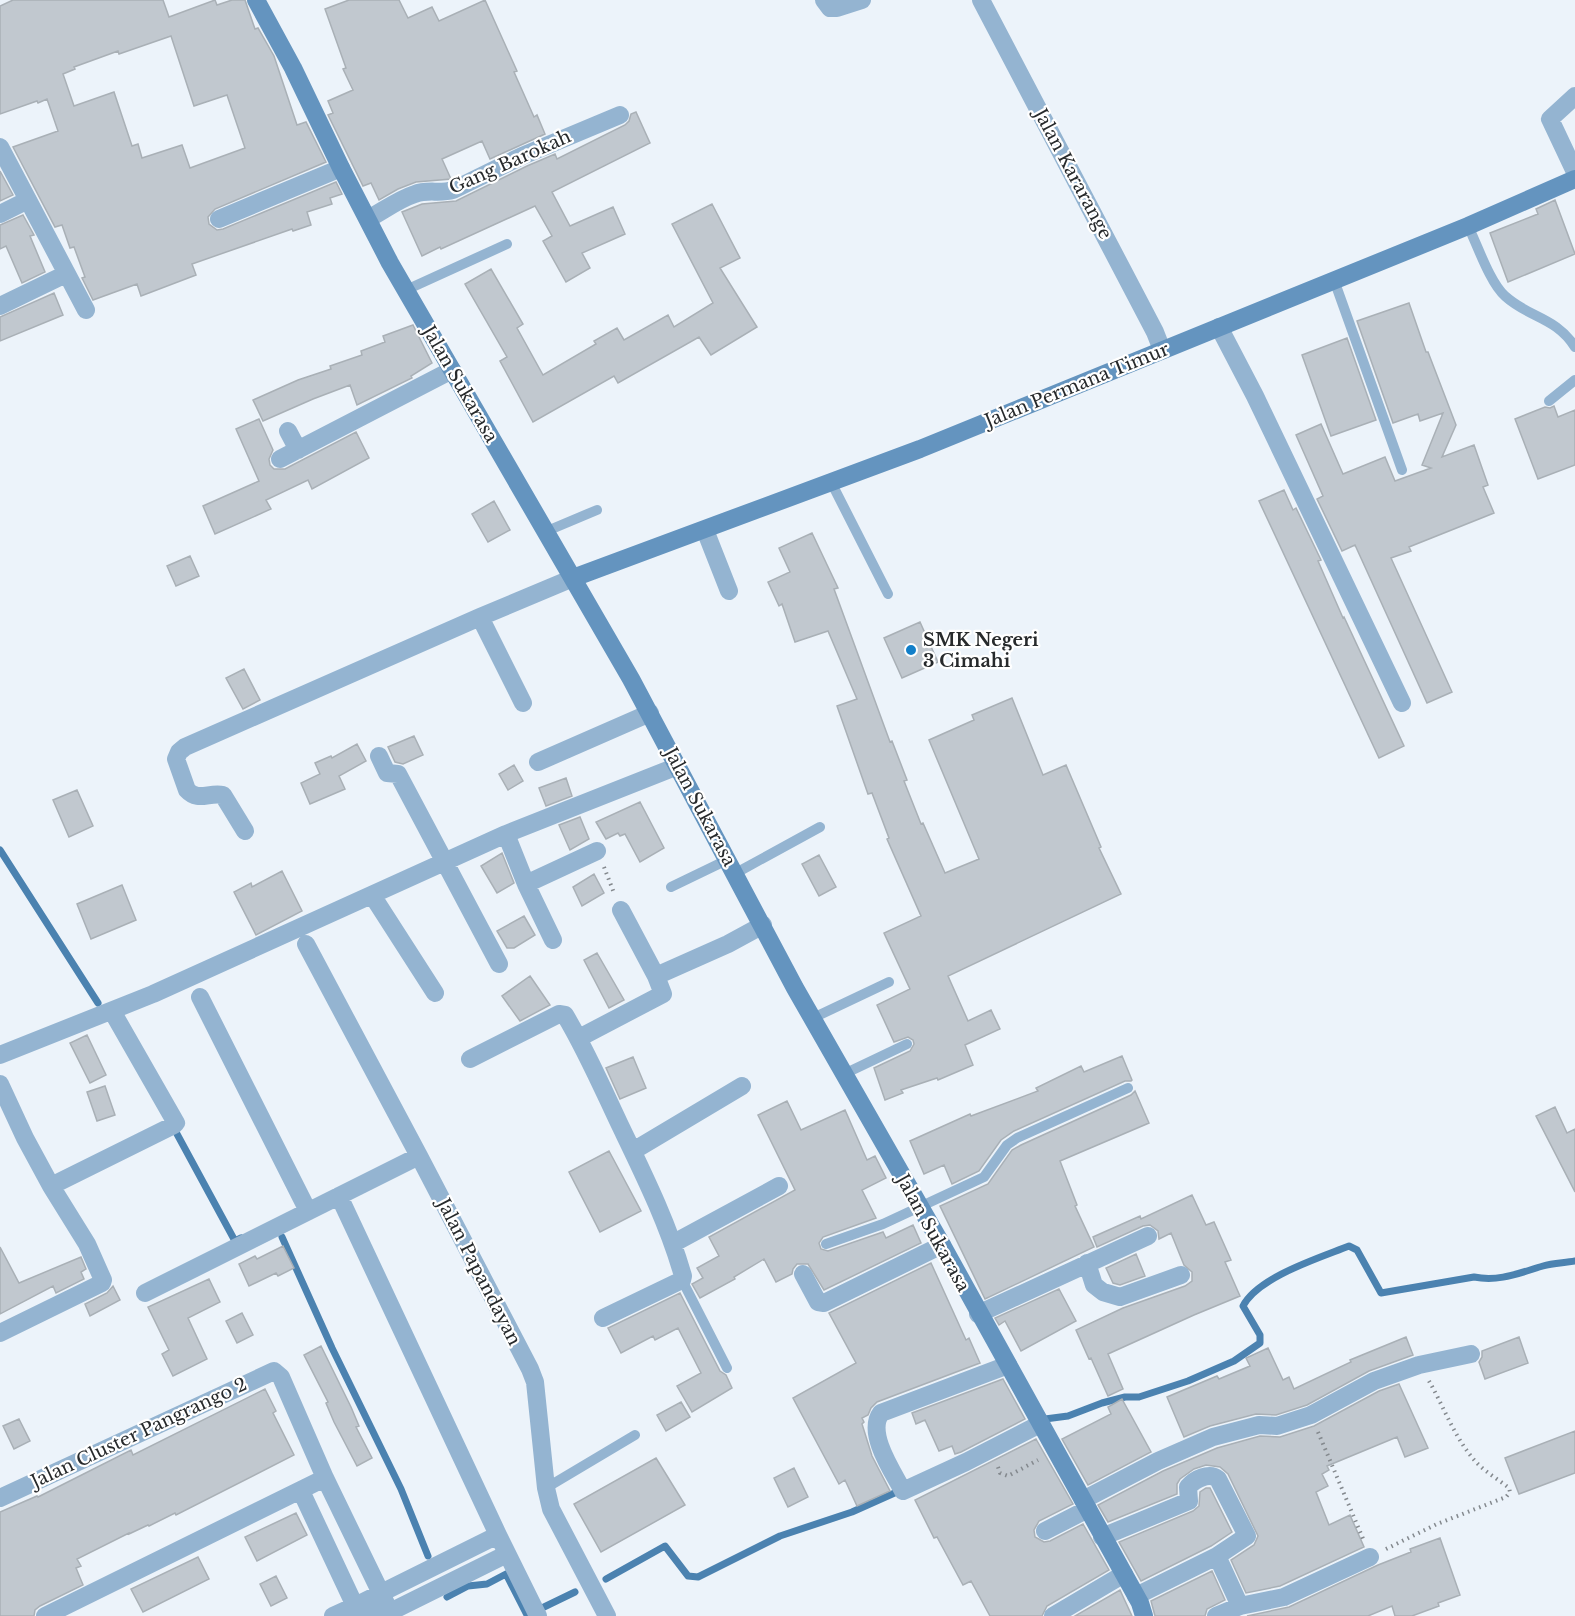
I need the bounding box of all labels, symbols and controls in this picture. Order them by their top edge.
street label: Jalan Kararange [1028,103,1117,243]
street label: Gang Barokah [446,125,574,199]
street label: Jalan Sukarasa [417,320,502,446]
street label: Jalan Permana Timur [980,338,1173,433]
place label: SMK Negeri 3 Cimahi [923,629,1039,672]
marker: SMK Negeri 3 Cimahi [904,643,918,657]
street label: Jalan Sukarasa [659,742,741,870]
street label: Jalan Sukarasa [891,1169,974,1296]
street label: Jalan Papandayan [432,1193,526,1349]
street label: Jalan Cluster Pangrango 2 [26,1373,250,1494]

